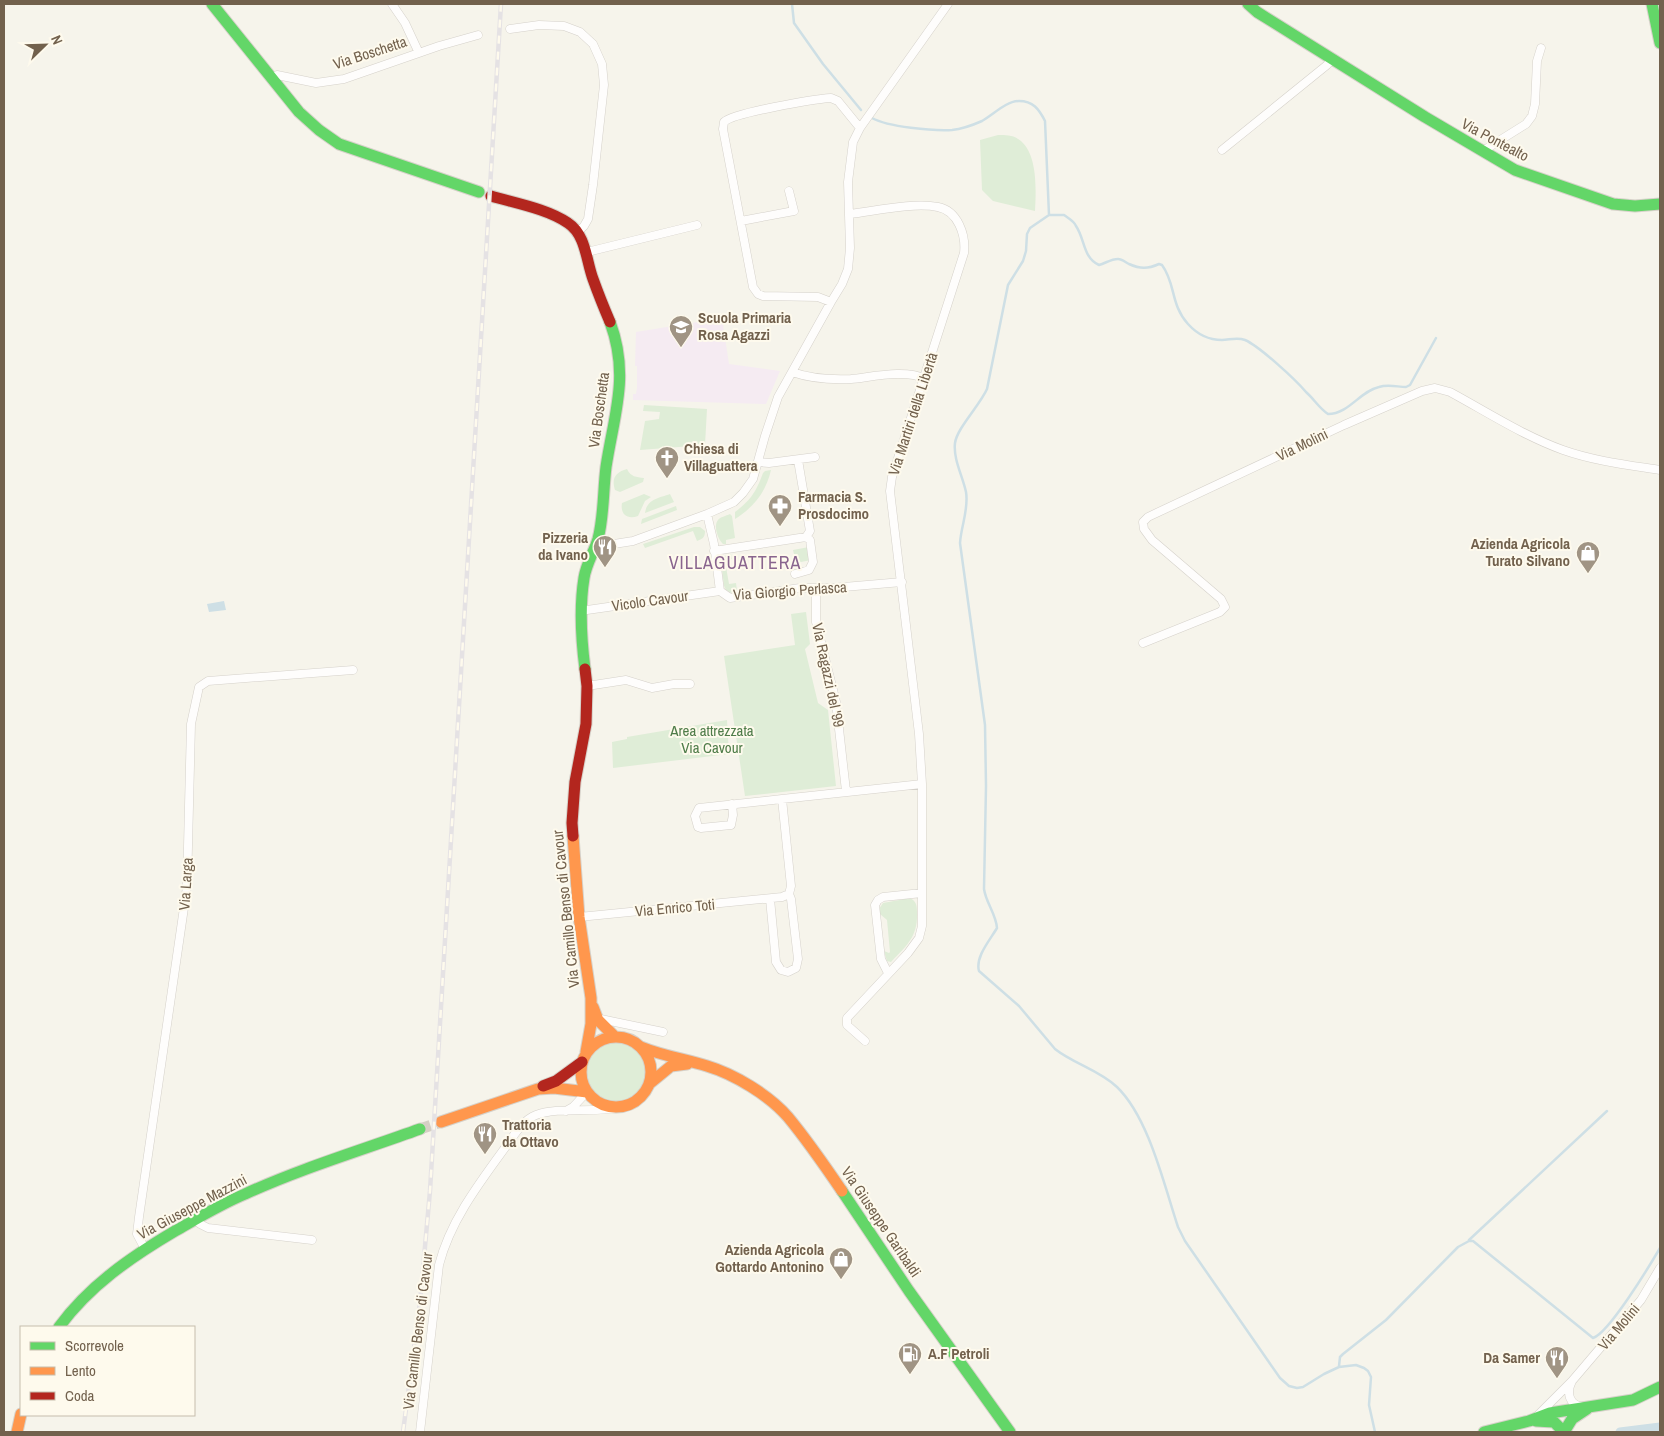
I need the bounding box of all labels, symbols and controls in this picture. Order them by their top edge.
north arrow [20,20,70,70]
street label: Via Boschetta [330,31,410,74]
text: N [47,33,67,47]
street label: Via Pontealto [1458,113,1533,166]
place label: Scuola Primaria Rosa Agazzi [698,307,791,345]
school or university icon: Scuola Primaria Rosa Agazzi [668,314,694,348]
street label: Via Martiri della Libertà [883,349,942,478]
street label: Via Boschetta [583,370,614,449]
street label: Via Molini [1272,423,1331,466]
place label: Chiesa di Villaguattera [684,438,758,476]
church icon: Chiesa di Villaguattera [654,445,680,479]
place label: Farmacia S. Prosdocimo [798,486,869,524]
pharmacy icon: Farmacia S. Prosdocimo [767,493,793,527]
place label: Pizzeria da Ivano [538,527,588,565]
place label: Azienda Agricola Turato Silvano [1471,533,1570,571]
restaurant icon: Pizzeria da Ivano [592,534,618,568]
shop icon: Azienda Agricola Turato Silvano [1575,540,1601,574]
district label: VILLAGUATTERA [669,550,801,575]
street label: Via Giorgio Perlasca [732,576,848,605]
street label: Vicolo Cavour [610,585,690,616]
street label: Via Ragazzi del '99 [807,621,850,729]
park label: Area attrezzata Via Cavour [669,720,754,758]
street label: Via Camillo Benso di Cavour [547,829,584,989]
street label: Via Larga [173,857,198,911]
street label: Via Enrico Toti [634,894,716,921]
place label: Trattoria da Ottavo [502,1114,559,1152]
restaurant icon: Trattoria da Ottavo [472,1121,498,1155]
street label: Via Giuseppe Garibaldi [837,1162,926,1281]
street label: Via Giuseppe Mazzini [133,1169,250,1244]
place label: Azienda Agricola Gottardo Antonino [715,1239,824,1277]
shop icon: Azienda Agricola Gottardo Antonino [828,1246,854,1280]
street label: Via Camillo Benso di Cavour [397,1251,438,1411]
street label: Via Molini [1593,1299,1644,1355]
legend [20,1326,195,1416]
text: Scorrevole [65,1335,124,1356]
fuel station icon: A.F Petroli [897,1341,923,1375]
place label: A.F Petroli [928,1343,990,1364]
restaurant icon: Da Samer [1544,1345,1570,1379]
place label: Da Samer [1483,1347,1540,1368]
text: Lento [65,1360,96,1381]
text: Coda [65,1385,95,1406]

